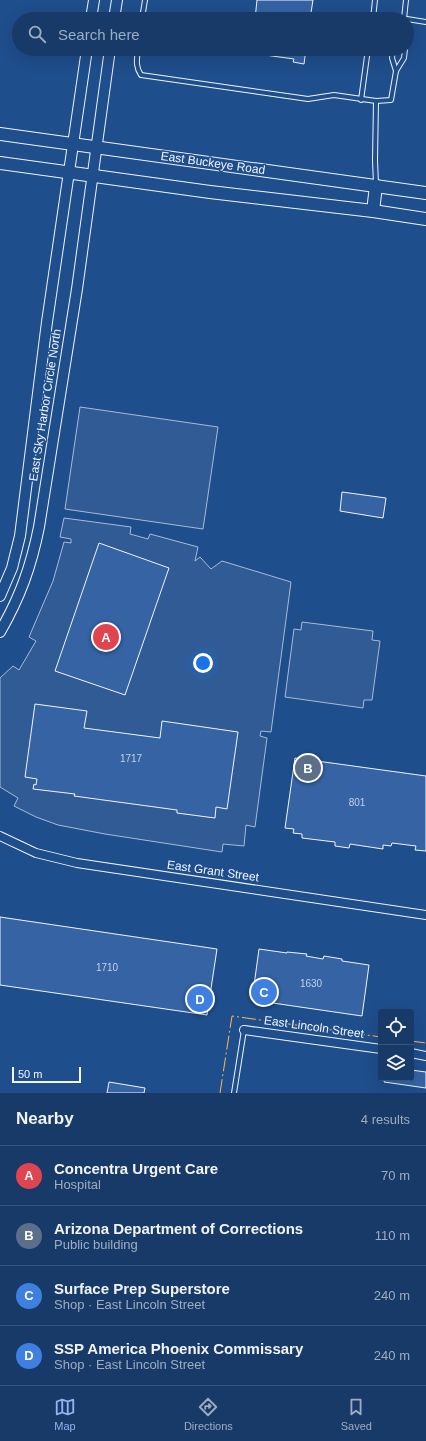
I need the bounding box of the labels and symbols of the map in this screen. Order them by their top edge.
street label: East Buckeye Road [160,149,266,177]
street label: East Sky Harbor Circle North [26,328,64,482]
pin: A [93,622,119,652]
your location [193,653,213,673]
house number: 1717 [120,753,143,764]
pin: B [295,753,321,783]
house number: 801 [349,797,366,808]
street label: East Grant Street [166,858,261,884]
house number: 1710 [96,962,119,973]
pin: C [251,977,277,1007]
house number: 1630 [300,978,323,989]
pin: D [187,984,213,1014]
street label: East Lincoln Street [263,1013,365,1041]
scale bar [12,1065,81,1084]

